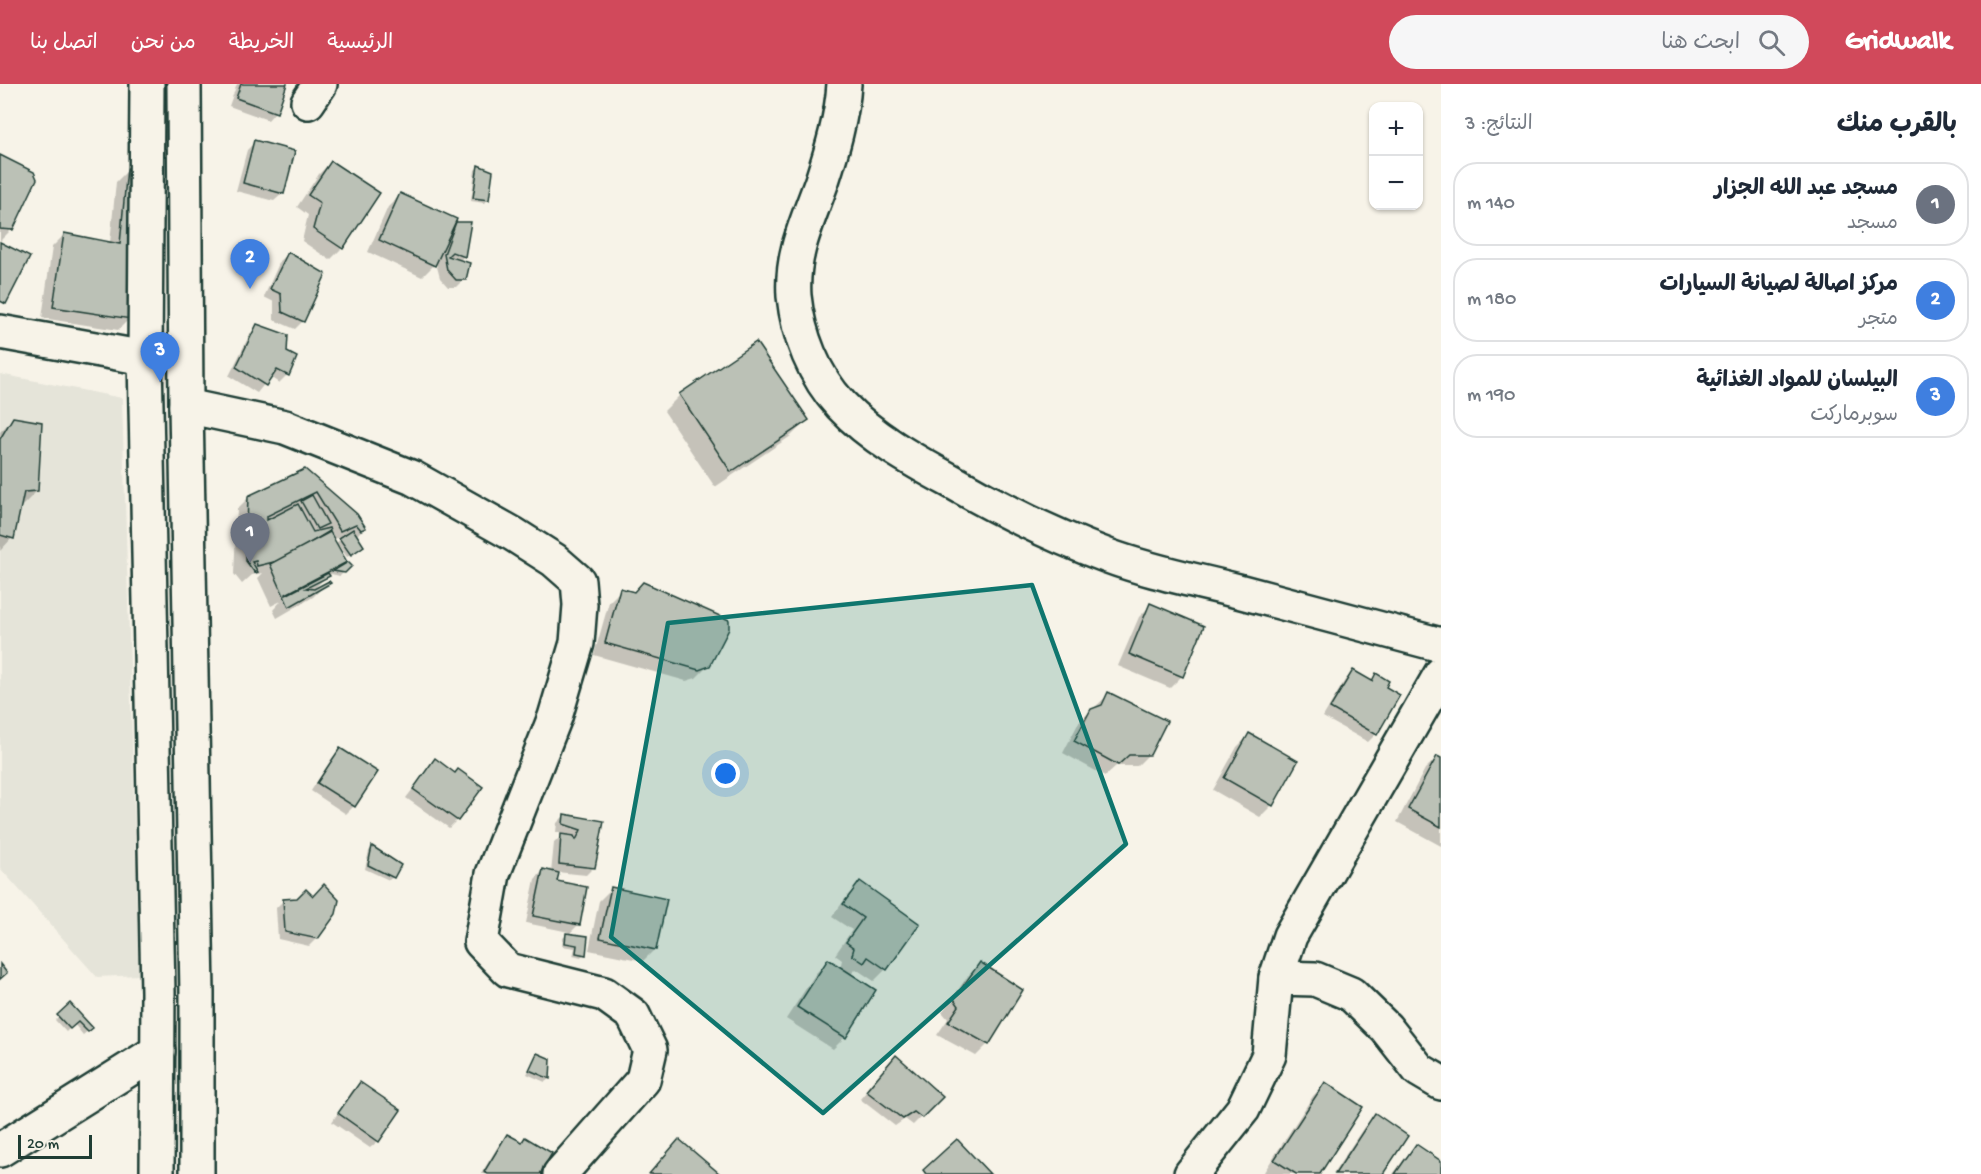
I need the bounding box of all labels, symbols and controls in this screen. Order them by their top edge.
search box [1389,15,1809,69]
icon: search [1755,26,1788,59]
text: Gridwalk [1845,26,1951,59]
text: ابحث هنا [1661,31,1740,57]
text: اتصل بنا [30,32,98,57]
text: من نحن [131,32,196,57]
text: الخريطة [229,32,294,57]
text: الرئيسية [327,32,393,57]
map controls [1369,102,1423,210]
button: + [1369,102,1423,156]
text: بالقرب منك [1837,111,1957,142]
text: النتائج: 3 [1465,114,1533,137]
button: − [1369,156,1423,210]
text: مسجد عبد الله الجزار [1714,177,1898,203]
text: 140 m [1467,193,1515,216]
text: 1 [1931,193,1940,216]
text: مسجد [1847,213,1898,236]
pin: 2 [230,240,270,289]
text: مركز اصالة لصيانة السيارات [1659,273,1898,299]
text: 180 m [1467,289,1516,312]
text: 2 [1931,289,1940,312]
text: متجر [1859,309,1898,332]
pin: 3 [140,332,180,382]
text: البيلسان للمواد الغذائية [1696,369,1898,395]
text: 190 m [1467,385,1515,408]
text: 3 [1930,385,1941,408]
text: سوبرماركت [1810,405,1898,428]
pin: 1 [230,514,270,563]
your location [711,759,740,788]
scale bar [18,1132,92,1160]
text: 20 m [27,1136,59,1155]

